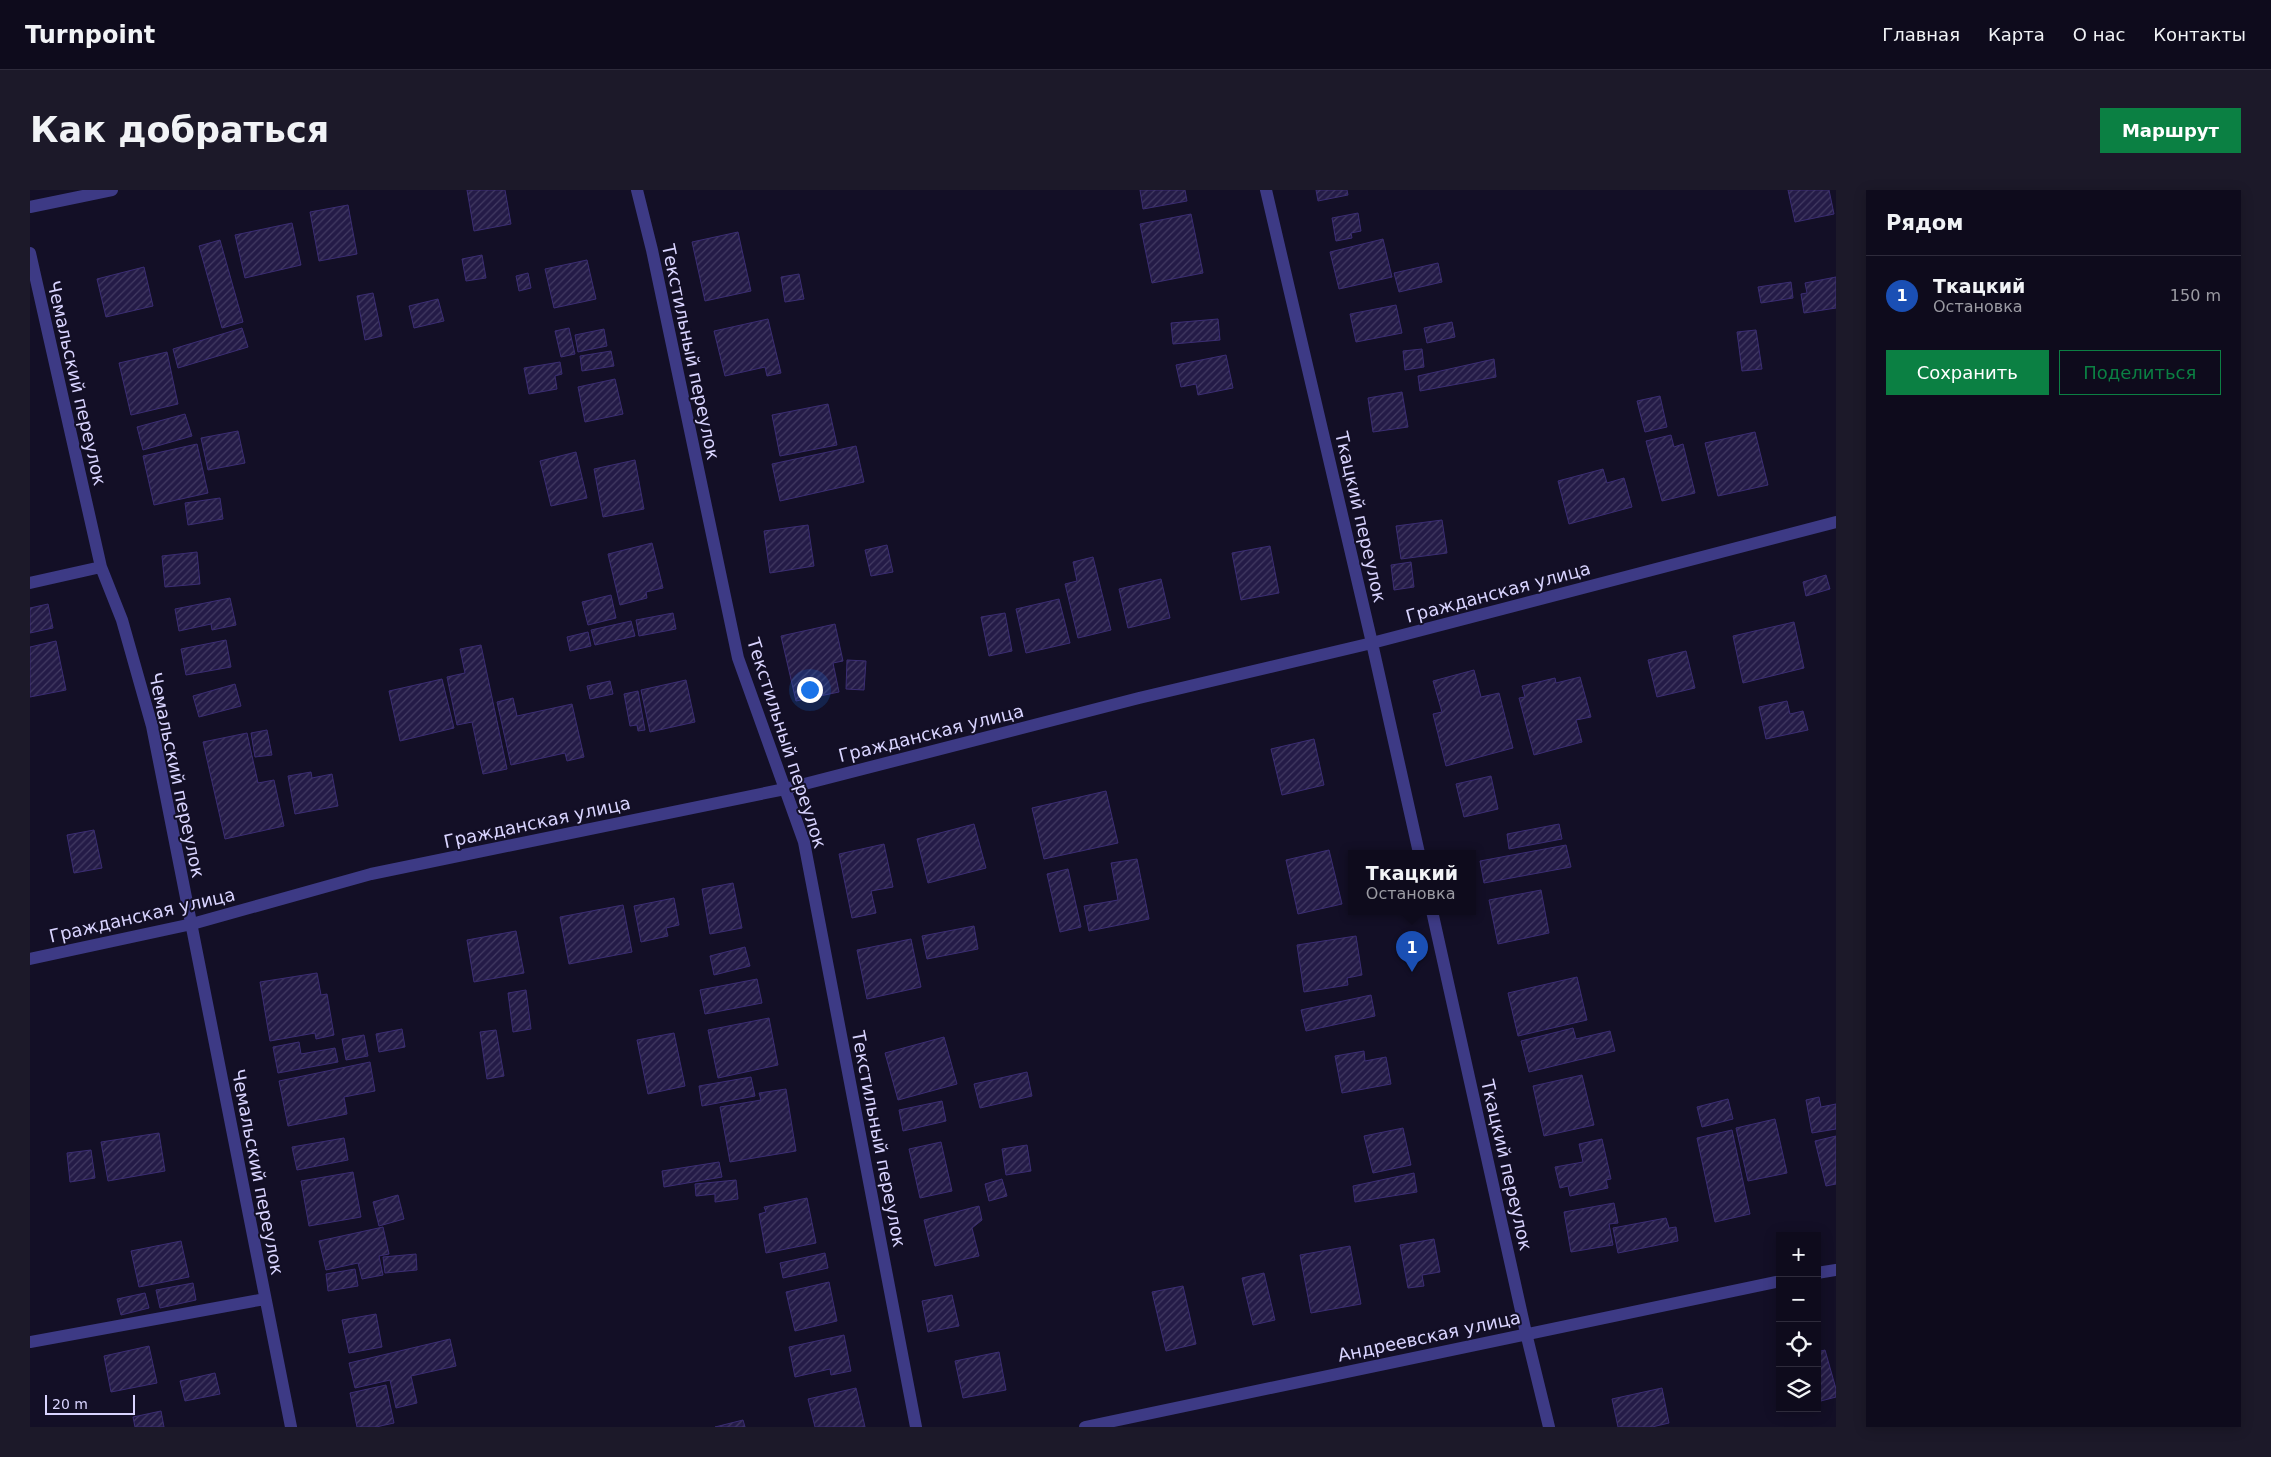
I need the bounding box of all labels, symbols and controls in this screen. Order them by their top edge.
text: Turnpoint [25,21,155,49]
text: Главная [1882,24,1960,45]
text: Карта [1988,24,2045,45]
text: О нас [2073,24,2125,45]
text: Контакты [2153,24,2246,45]
button: Маршрут [2100,108,2241,153]
text: Как добраться [30,110,329,150]
text: Рядом [1886,211,1963,235]
street label: Текстильный переулок [658,241,724,462]
text: Ткацкий [1933,275,2025,297]
street label: Чемальский переулок [43,279,111,488]
text: 1 [1896,286,1908,305]
text: 150 m [2170,286,2221,305]
text: Остановка [1933,297,2023,316]
button: Сохранить [1886,350,2049,395]
button: Поделиться [2059,350,2221,395]
street label: Ткацкий переулок [1331,429,1391,605]
street label: Гражданская улица [1403,557,1593,627]
street label: Текстильный переулок [743,634,831,851]
street label: Чемальский переулок [145,670,209,880]
your location [797,677,823,703]
street label: Гражданская улица [836,700,1026,766]
street label: Гражданская улица [442,792,632,852]
popup [1348,850,1476,915]
text: Ткацкий [1366,862,1458,884]
street label: Гражданская улица [47,883,237,947]
text: Остановка [1366,884,1456,903]
pin: 1 [1396,931,1428,972]
street label: Текстильный переулок [848,1028,910,1249]
street label: Чемальский переулок [228,1067,288,1277]
street label: Ткацкий переулок [1477,1077,1537,1253]
map controls [1776,1232,1821,1412]
button: + [1776,1232,1821,1277]
button: − [1776,1277,1821,1322]
street label: Андреевская улица [1336,1306,1522,1366]
button: locate [1776,1322,1821,1367]
button: layers [1776,1367,1821,1412]
scale bar [45,1392,135,1415]
text: 20 m [52,1396,88,1412]

